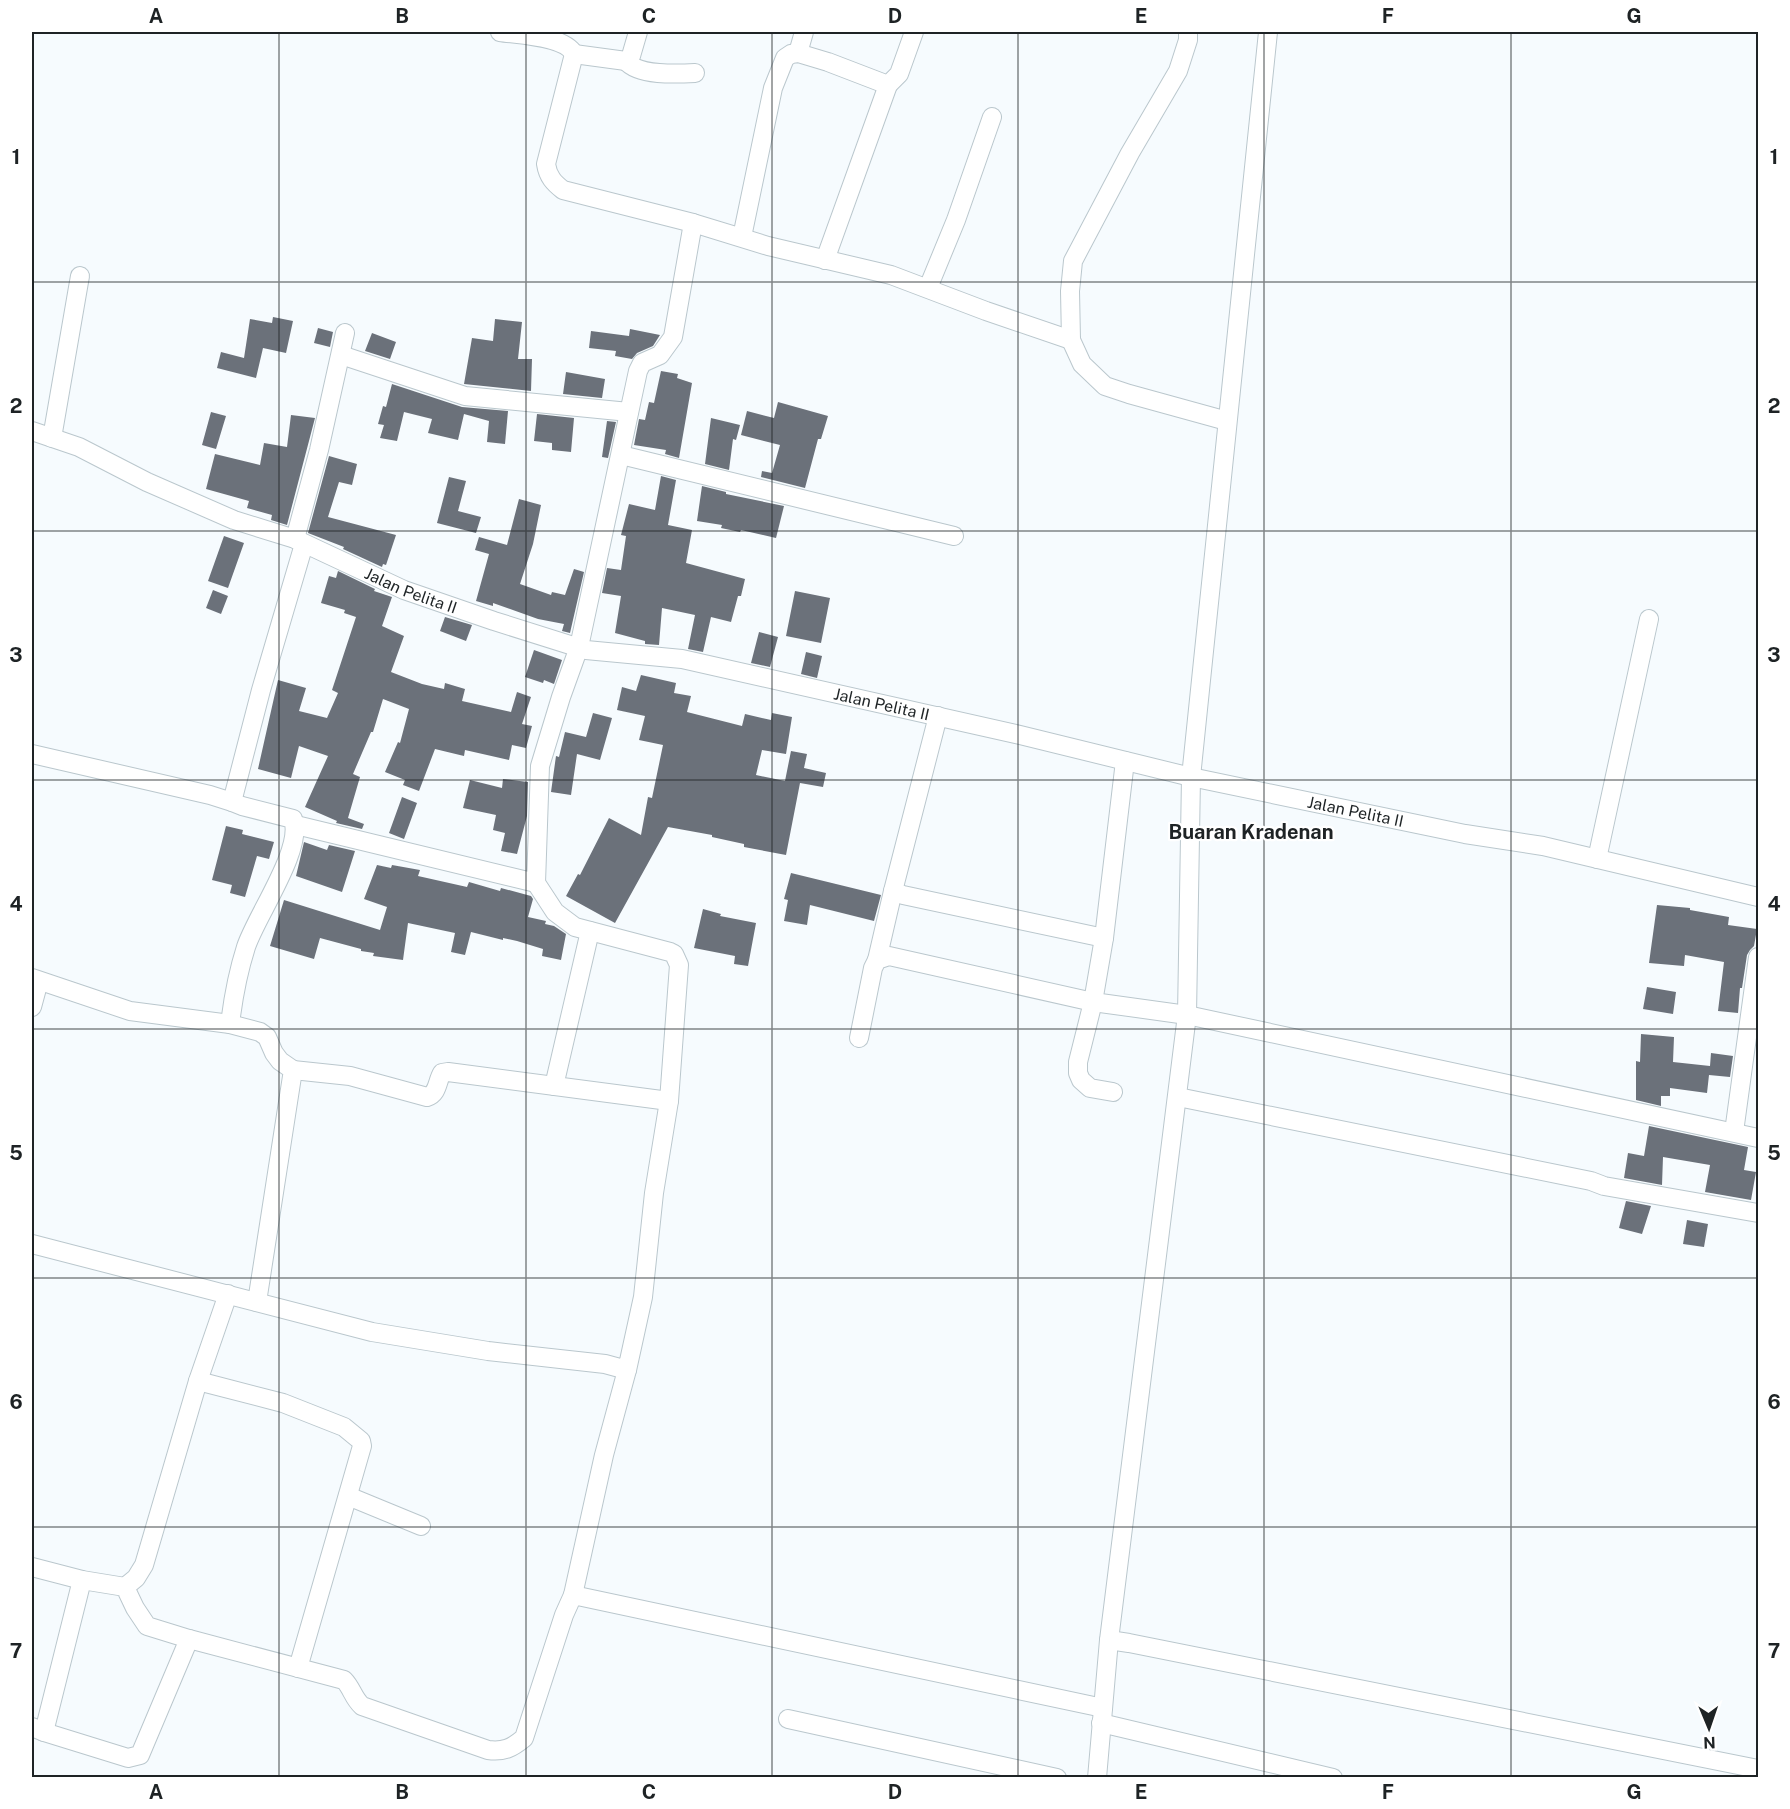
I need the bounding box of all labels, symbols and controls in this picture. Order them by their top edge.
text: A [149,4,163,28]
text: B [395,4,409,28]
text: C [642,4,656,28]
text: D [888,4,902,28]
text: E [1135,4,1147,28]
text: F [1382,4,1394,28]
text: G [1626,4,1642,28]
text: 1 [12,145,20,169]
text: 1 [1770,145,1778,169]
text: 2 [10,394,22,418]
text: 2 [1768,394,1780,418]
street label: Jalan Pelita II [362,564,460,617]
text: 3 [9,643,23,667]
text: 3 [1767,643,1781,667]
street label: Jalan Pelita II [832,684,931,724]
street label: Jalan Pelita II [1306,792,1405,830]
district label: Buaran Kradenan [1168,820,1334,844]
text: 4 [9,892,23,916]
text: 4 [1767,892,1781,916]
text: 5 [9,1141,23,1165]
text: 5 [1767,1141,1781,1165]
text: 6 [9,1390,23,1414]
text: 6 [1767,1390,1781,1414]
text: 7 [10,1639,22,1663]
text: 7 [1768,1639,1780,1663]
north arrow [1679,1698,1739,1758]
text: N [1703,1733,1716,1752]
text: A [149,1780,163,1804]
text: B [395,1780,409,1804]
text: C [642,1780,656,1804]
text: D [888,1780,902,1804]
text: E [1135,1780,1147,1804]
text: F [1382,1780,1394,1804]
text: G [1626,1780,1642,1804]

